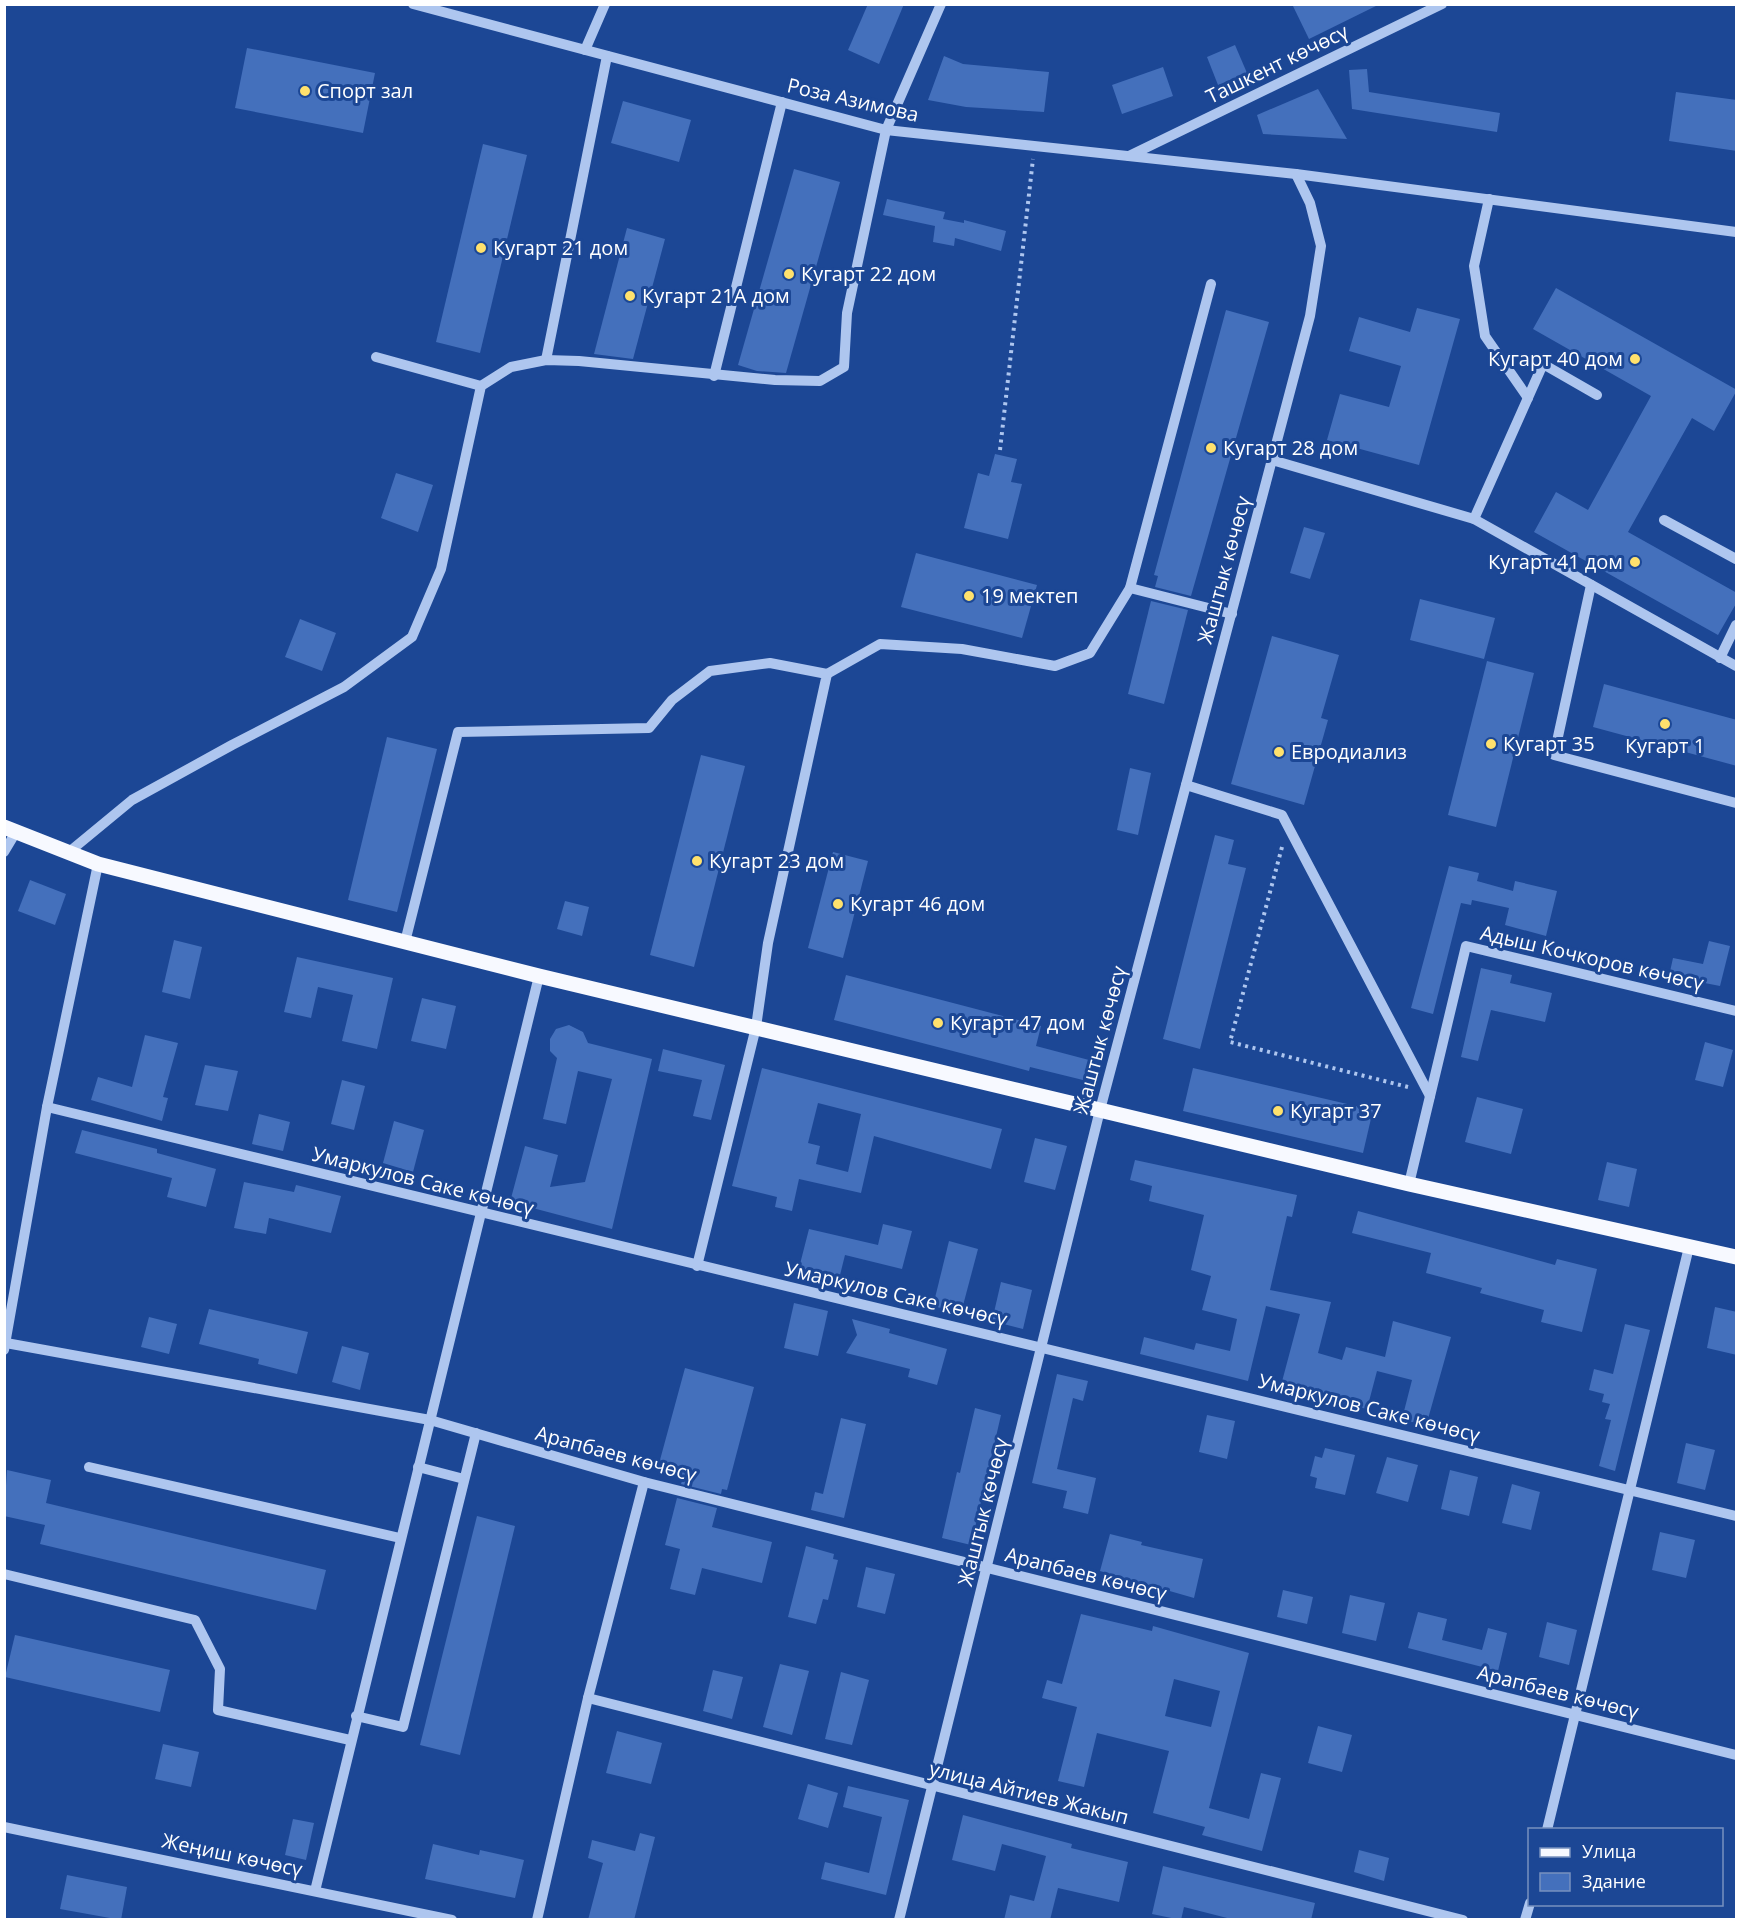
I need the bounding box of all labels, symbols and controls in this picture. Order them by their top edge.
street label: Ташкент көчөсү [1201,17,1352,110]
street label: Роза Азимова [785,71,922,128]
place label: Спорт зал [317,77,413,104]
marker: Спорт зал [298,84,312,98]
place label: Кугарт 21 дом [493,234,628,261]
marker: Кугарт 21 дом [474,241,488,255]
place label: Кугарт 22 дом [801,260,936,287]
marker: Кугарт 22 дом [782,267,796,281]
place label: Кугарт 21А дом [642,282,790,309]
marker: Кугарт 21А дом [623,289,637,303]
place label: Кугарт 40 дом [1488,345,1623,372]
marker: Кугарт 40 дом [1628,352,1642,366]
place label: Кугарт 28 дом [1223,434,1358,461]
marker: Кугарт 28 дом [1204,441,1218,455]
street label: Жаштык көчөсү [1191,493,1256,647]
place label: Кугарт 41 дом [1488,548,1623,575]
marker: Кугарт 41 дом [1628,555,1642,569]
place label: 19 мектеп [981,582,1078,609]
marker: 19 мектеп [962,589,976,603]
marker: Кугарт 1 [1658,717,1672,731]
place label: Кугарт 35 [1503,730,1595,757]
place label: Кугарт 1 [1625,732,1705,759]
marker: Кугарт 35 [1484,737,1498,751]
place label: Евродиализ [1291,738,1407,765]
marker: Евродиализ [1272,745,1286,759]
place label: Кугарт 23 дом [709,847,844,874]
marker: Кугарт 23 дом [690,854,704,868]
place label: Кугарт 46 дом [850,890,985,917]
marker: Кугарт 46 дом [831,897,845,911]
street label: Адыш Кочкоров көчөсү [1478,919,1706,996]
street label: Жаштык көчөсү [1067,963,1132,1117]
place label: Кугарт 47 дом [950,1009,1085,1036]
marker: Кугарт 47 дом [931,1016,945,1030]
place label: Кугарт 37 [1290,1097,1382,1124]
marker: Кугарт 37 [1271,1104,1285,1118]
street label: Умаркулов Саке көчөсү [310,1140,537,1221]
street label: Умаркулов Саке көчөсү [782,1255,1010,1332]
street label: Умаркулов Саке көчөсү [1256,1367,1483,1448]
street label: Арапбаев көчөсү [533,1419,700,1488]
street label: Жаштык көчөсү [951,1435,1014,1589]
street label: Арапбаев көчөсү [1003,1540,1170,1607]
street label: Арапбаев көчөсү [1475,1658,1642,1725]
street label: улица Айтиев Жакып [927,1755,1132,1830]
street label: Жеңиш көчөсү [159,1826,305,1883]
legend [1528,1828,1723,1906]
text: Улица [1582,1839,1636,1863]
text: Здание [1582,1869,1646,1893]

